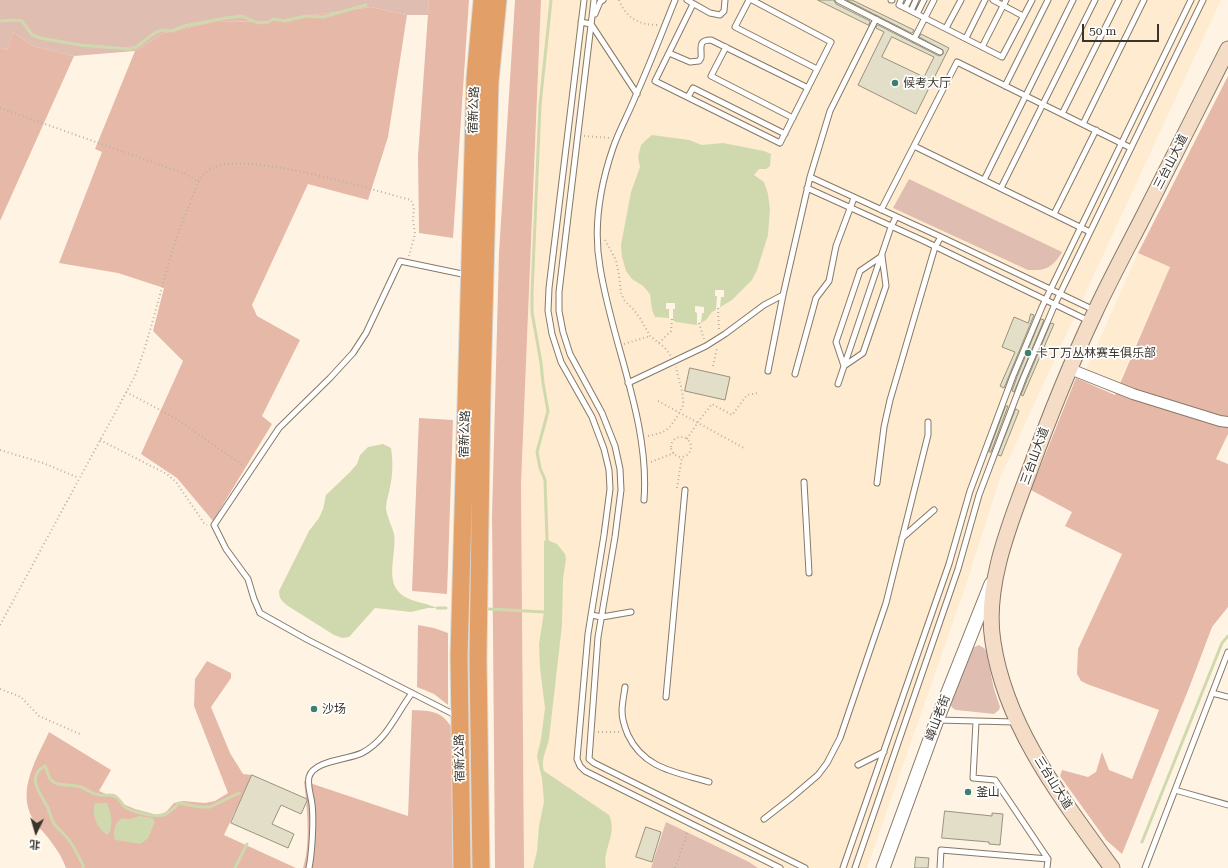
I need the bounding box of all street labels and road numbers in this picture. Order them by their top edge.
street label: 宿新公路 [466,86,482,134]
street label: 三台山大道 [1151,132,1191,192]
street label: 宿新公路 [457,410,473,458]
street label: 三台山大道 [1018,425,1052,487]
street label: 嶂山老街 [923,693,953,743]
street label: 宿新公路 [452,734,468,782]
street label: 三台山大道 [1031,754,1075,812]

